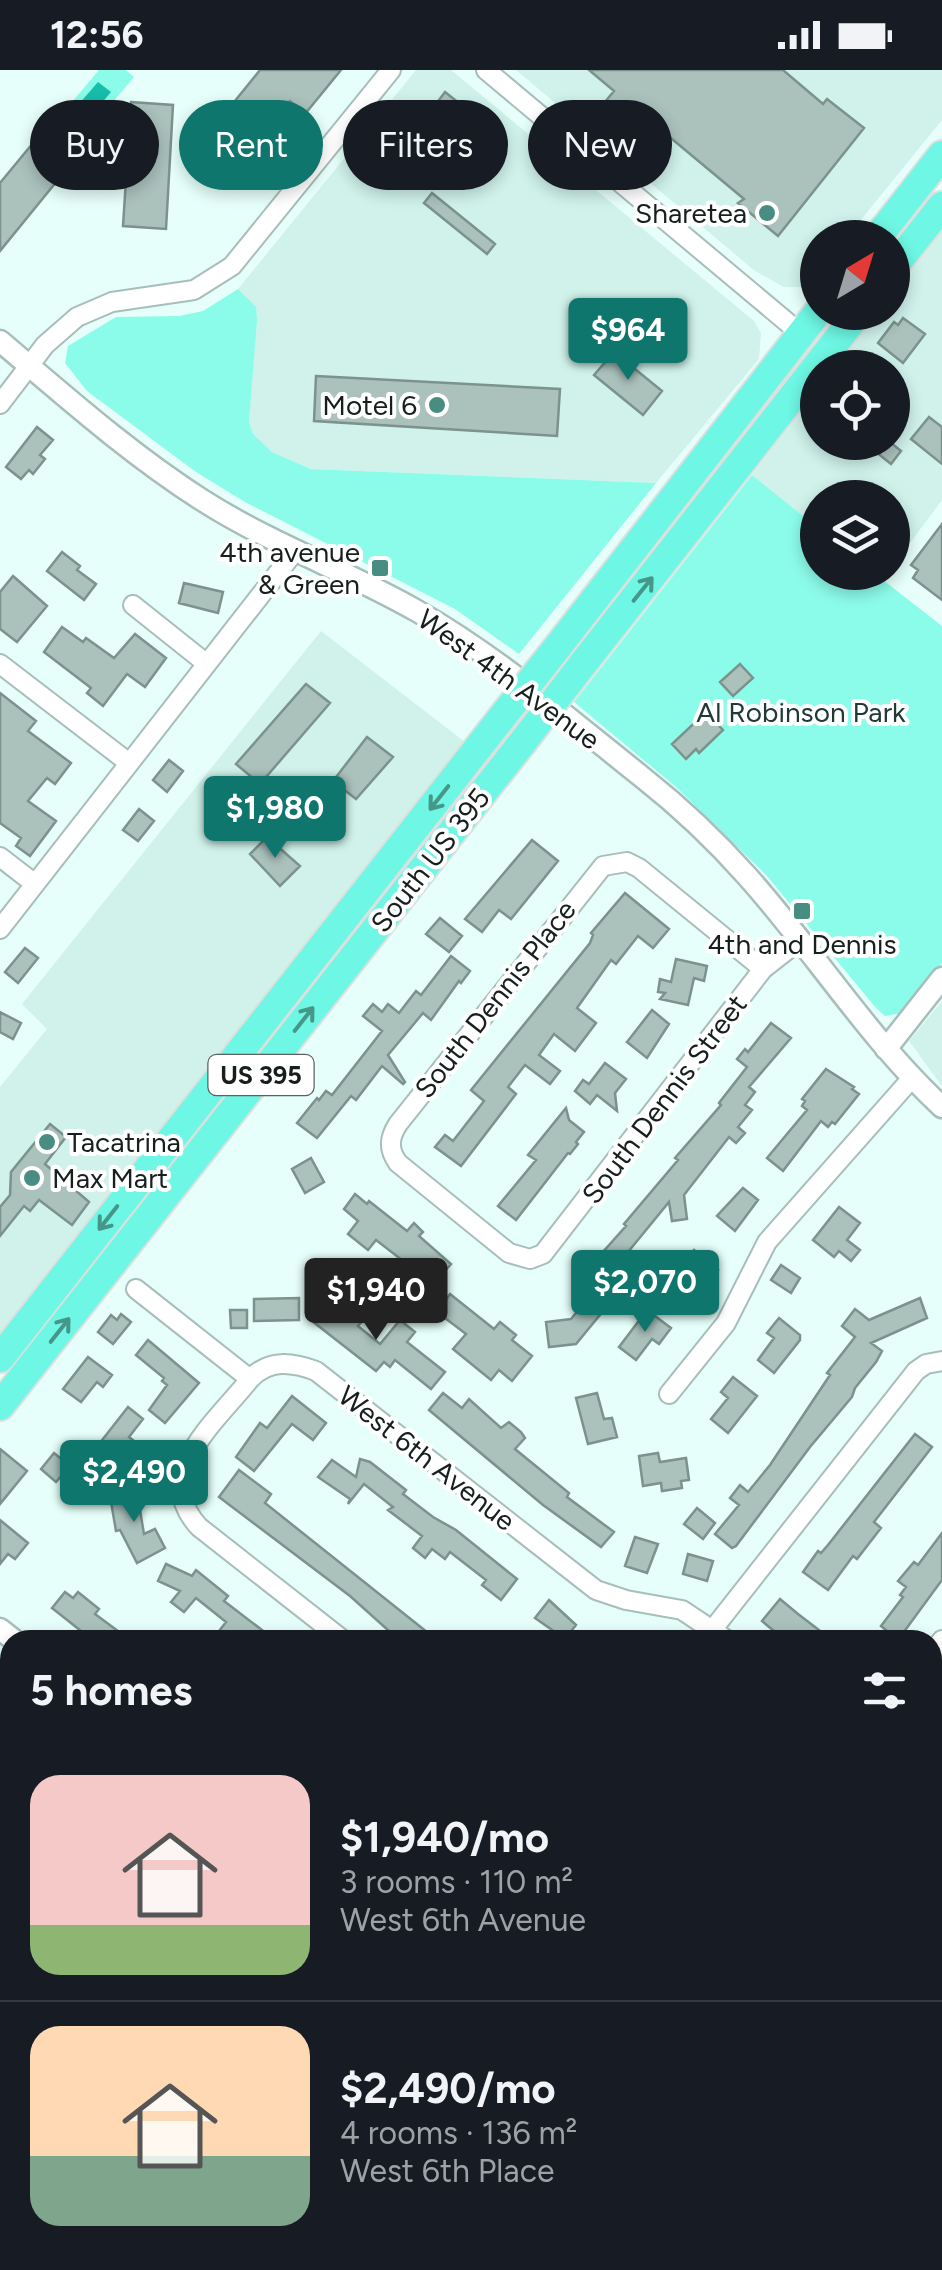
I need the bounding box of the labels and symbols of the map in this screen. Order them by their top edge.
place label: Sharetea [635,196,747,230]
marker: Sharetea [756,202,778,224]
north arrow [800,220,910,330]
pin: $964 [569,298,687,383]
place label: Motel 6 [322,388,417,422]
marker: Motel 6 [426,394,448,416]
place label: 4th avenue & Green [219,535,360,601]
marker: 4th avenue & Green [369,557,391,579]
one-way arrow [632,577,654,603]
street label: West 4th Avenue [411,602,607,756]
park label: Al Robinson Park [696,695,906,729]
pin: $1,980 [194,776,356,861]
street label: South US 395 [363,781,497,939]
one-way arrow [429,784,450,811]
street label: South Dennis Place [407,893,583,1105]
marker: 4th and Dennis [791,900,813,922]
place label: 4th and Dennis [707,927,897,961]
street label: South Dennis Street [574,988,754,1210]
one-way arrow [293,1007,315,1033]
road number: US 395 [208,1055,314,1095]
place label: Tacatrina [67,1125,181,1159]
marker: Tacatrina [36,1131,58,1153]
place label: Max Mart [52,1161,168,1195]
marker: Max Mart [21,1167,43,1189]
one-way arrow [98,1205,120,1231]
pin: $2,070 [564,1250,726,1335]
pin: $1,940 [295,1258,457,1343]
one-way arrow [49,1317,70,1344]
street label: West 6th Avenue [332,1378,522,1538]
pin: $2,490 [53,1440,215,1525]

